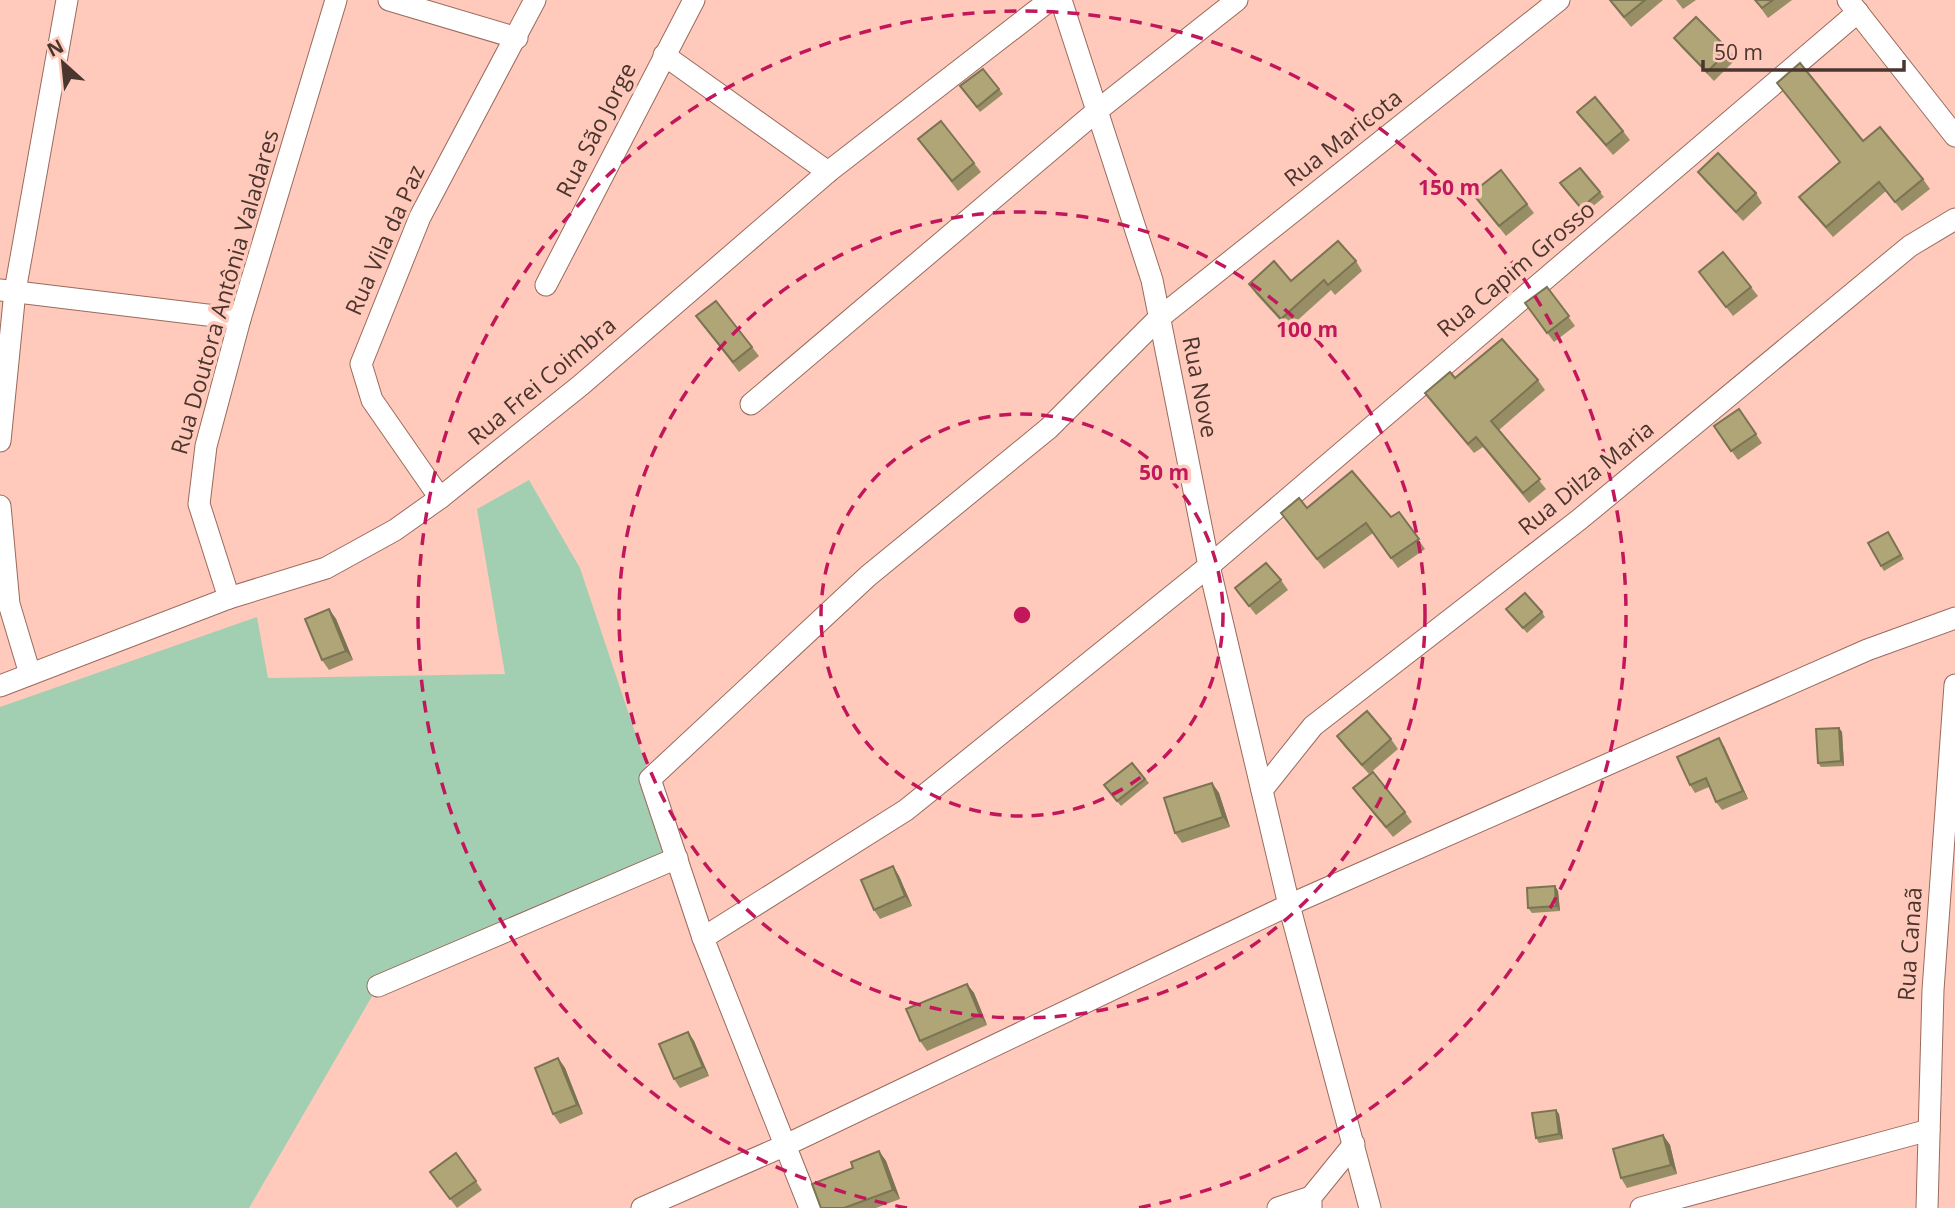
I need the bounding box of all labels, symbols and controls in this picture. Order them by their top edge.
north arrow [28,28,98,98]
scale bar [1703,28,1904,72]
text: N [42,33,68,63]
text: 50 m [1714,38,1763,66]
street label: Rua São Jorge [547,57,643,202]
street label: Rua Maricota [1277,81,1408,193]
street label: Rua Doutora Antônia Valadares [162,126,286,458]
street label: Rua Vila da Paz [337,159,432,320]
text: 150 m [1418,173,1480,201]
street label: Rua Capim Grosso [1430,193,1601,344]
street label: Rua Frei Coimbra [460,309,622,452]
text: 100 m [1276,315,1338,343]
street label: Rua Nove [1175,333,1226,440]
street label: Rua Dilza Maria [1511,412,1660,542]
text: 50 m [1139,458,1189,486]
centre of rings [1010,603,1034,627]
street label: Rua Canaã [1889,886,1929,1002]

